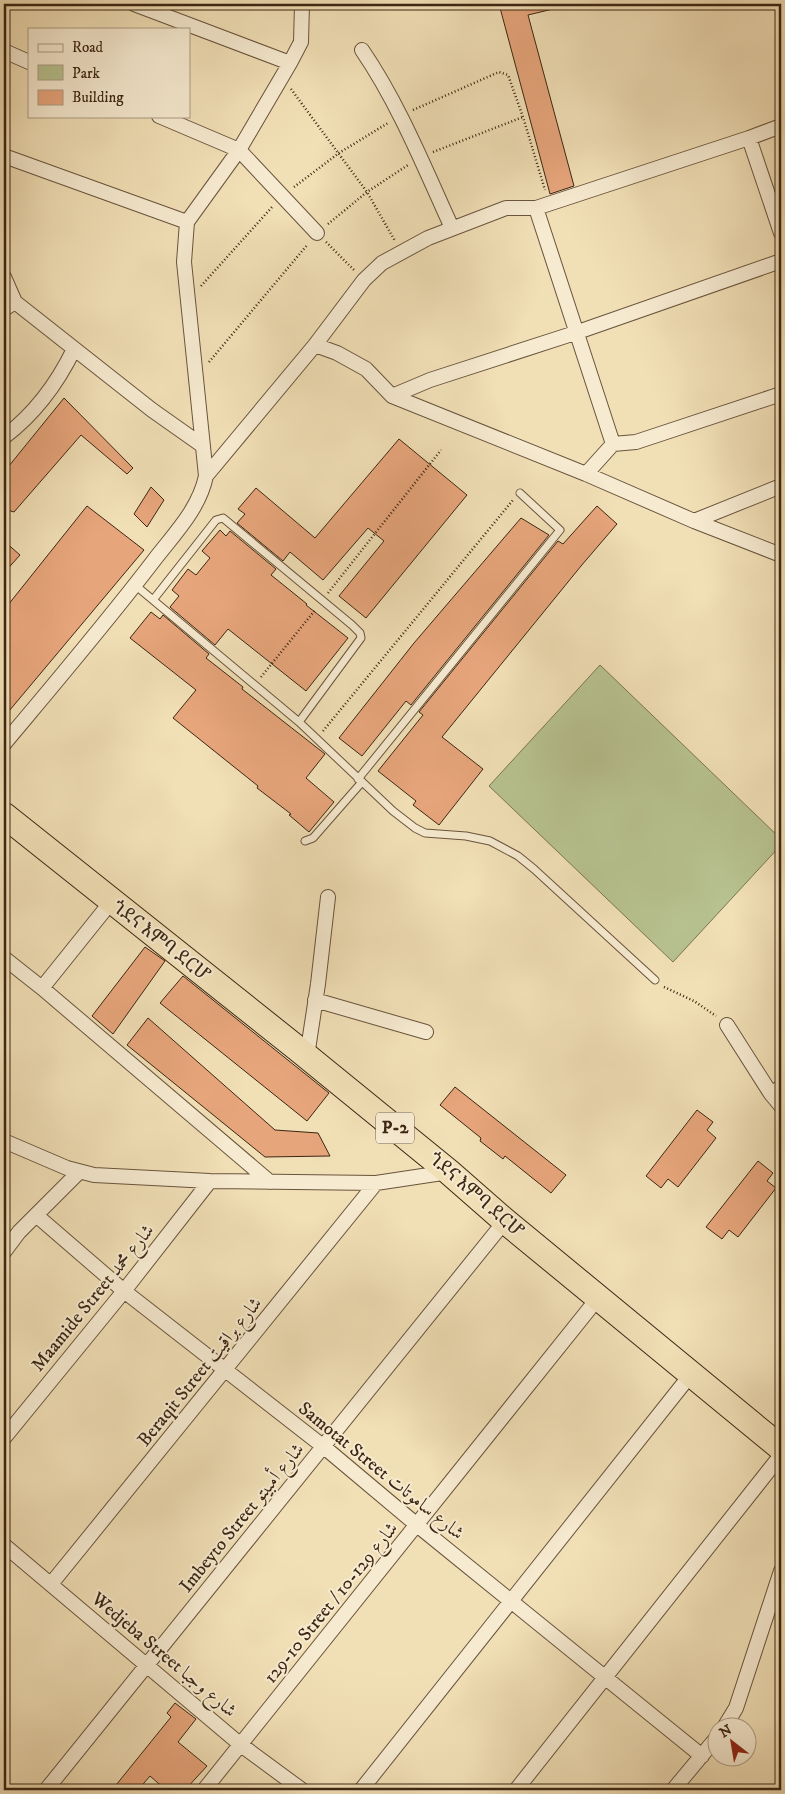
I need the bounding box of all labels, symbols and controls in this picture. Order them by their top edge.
legend [28,28,190,118]
text: Road [72,38,104,57]
text: Park [72,64,101,83]
text: Building [72,88,124,107]
street label: ጎደና እምባ ደርሆ [107,895,215,987]
road number: P-2 [376,1112,414,1144]
street label: ጎደና እምባ ደርሆ [424,1147,529,1243]
street label: Maamide Street شارع محمد [26,1220,162,1378]
street label: Beraqit Street شارع براقيت [133,1293,270,1453]
street label: Samotat Street شارع ساموتات [292,1397,468,1547]
street label: Imbeyto Street شارع أمبيتو [173,1437,312,1599]
street label: 129-10 Street / شارع 129-10 [259,1518,405,1690]
street label: Wedjeba Street شارع وجبا [84,1587,241,1725]
north arrow [708,1716,758,1766]
text: N [716,1721,736,1742]

